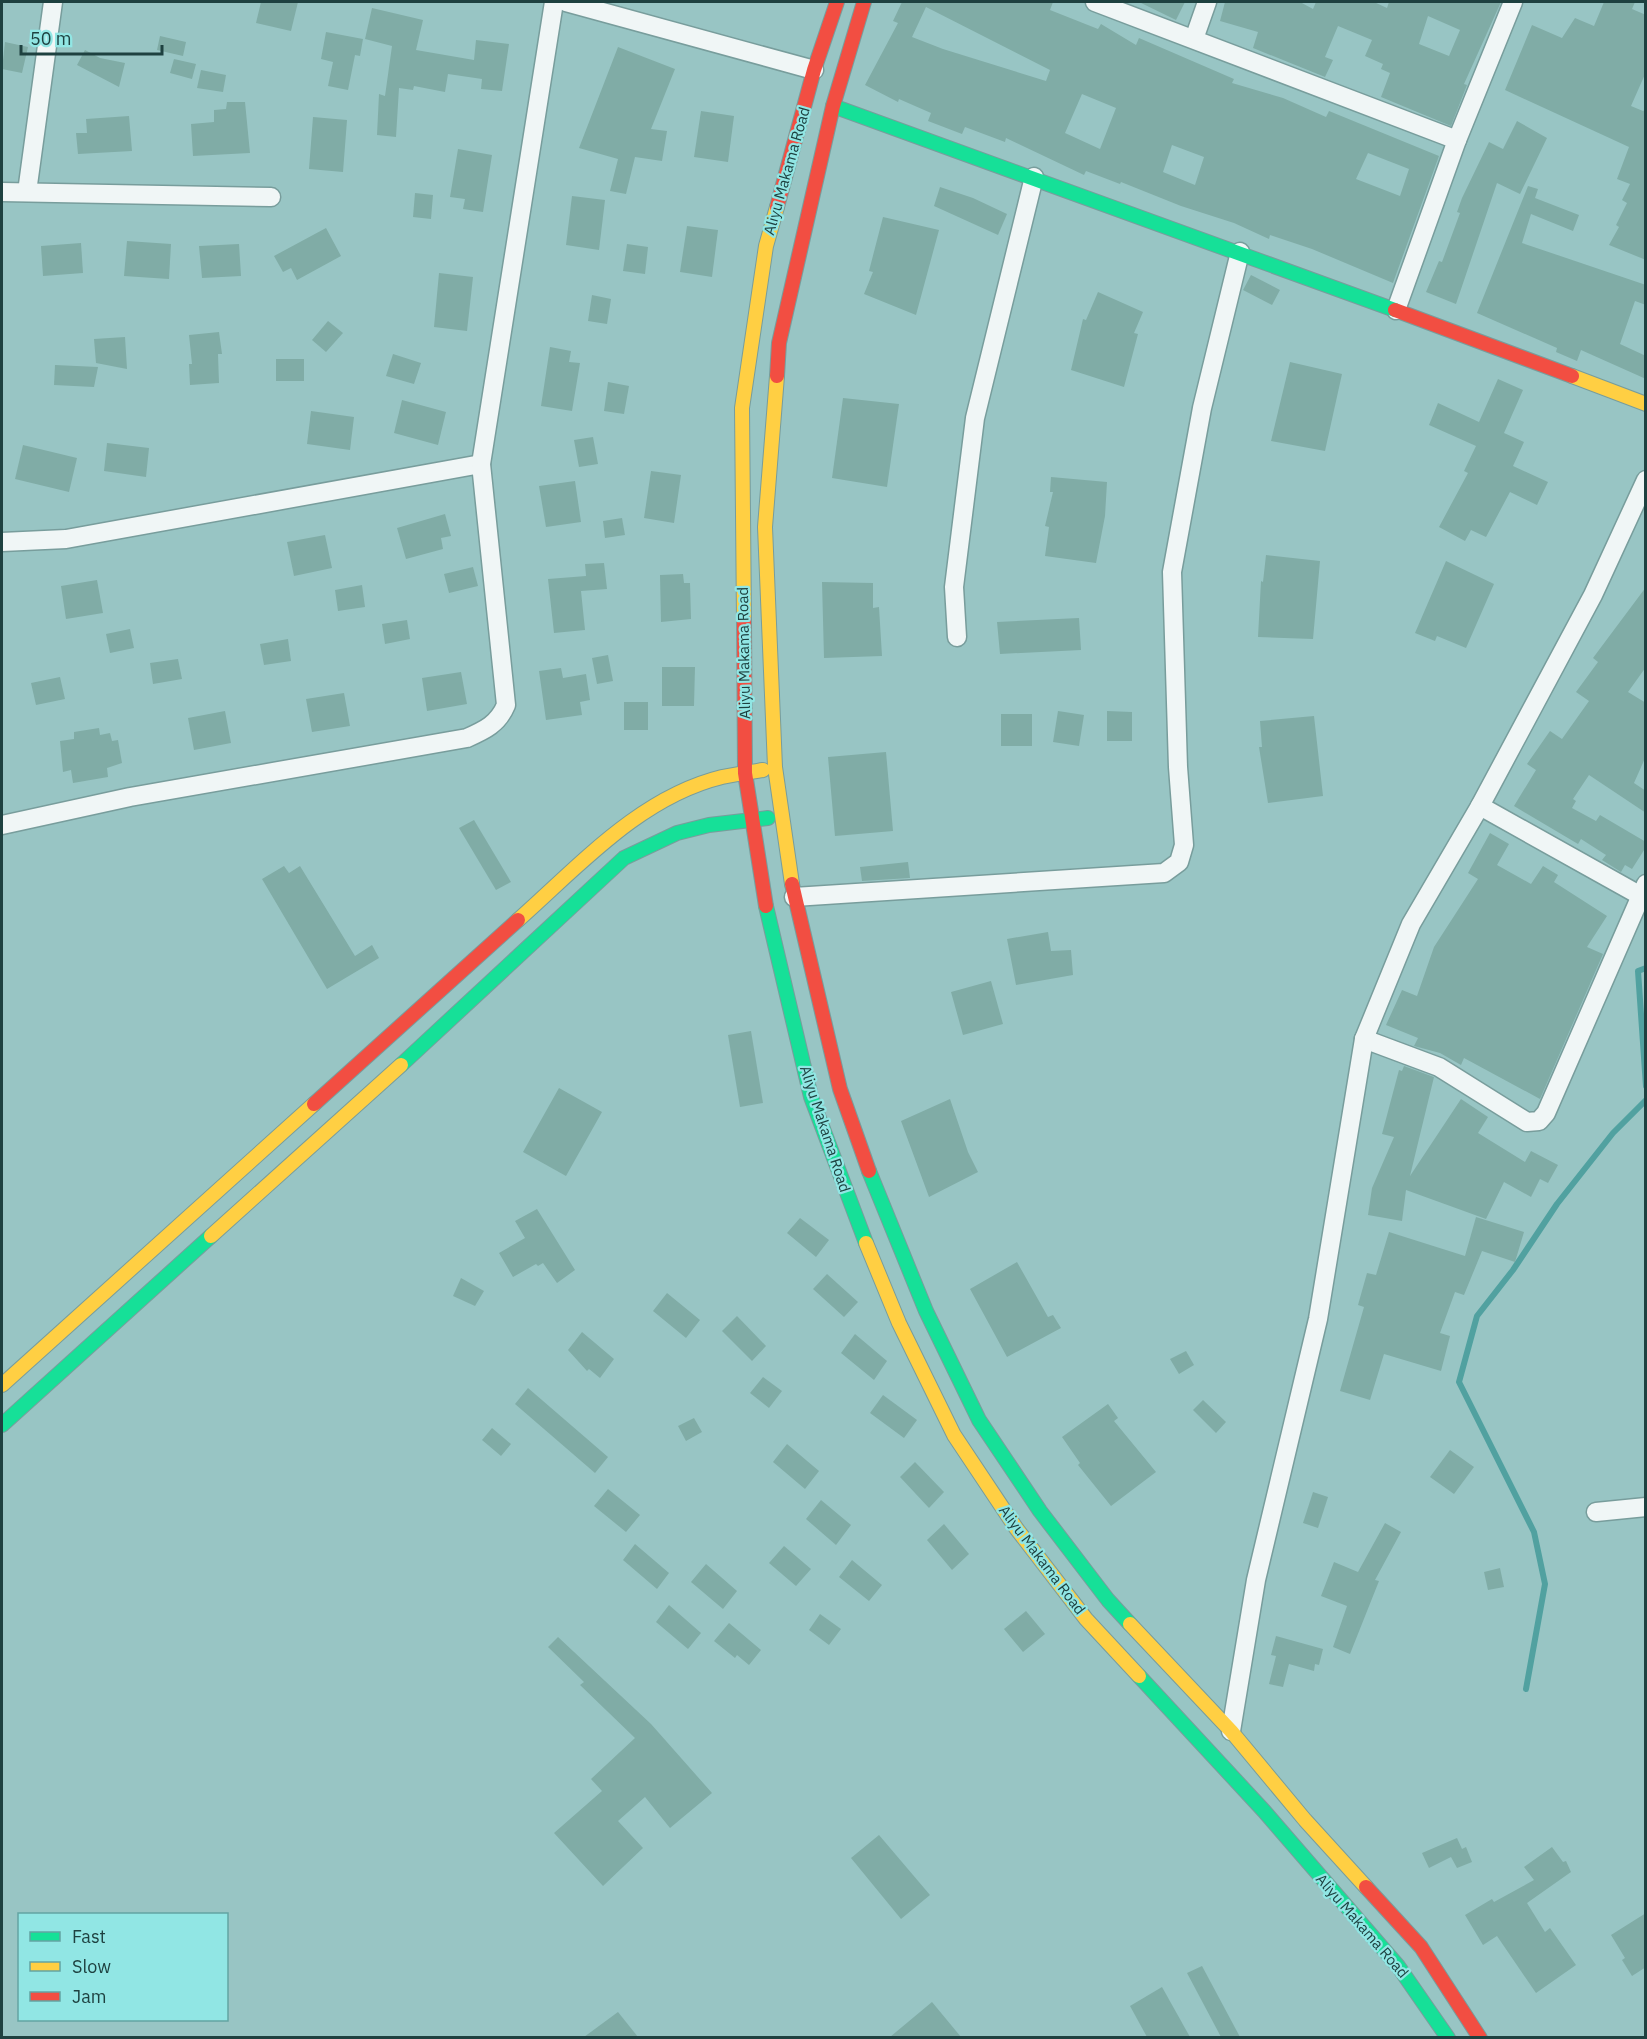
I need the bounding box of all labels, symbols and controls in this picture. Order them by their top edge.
scale bar [21,18,162,56]
text: 50 m [30,27,72,50]
street label: Aliyu Makama Road [759,105,814,237]
street label: Aliyu Makama Road [733,587,754,719]
street label: Aliyu Makama Road [796,1063,855,1195]
street label: Aliyu Makama Road [995,1501,1090,1618]
street label: Aliyu Makama Road [1312,1870,1413,1982]
legend [18,1913,228,2021]
text: Fast [72,1925,106,1948]
text: Slow [72,1955,111,1978]
text: Jam [72,1985,107,2008]

